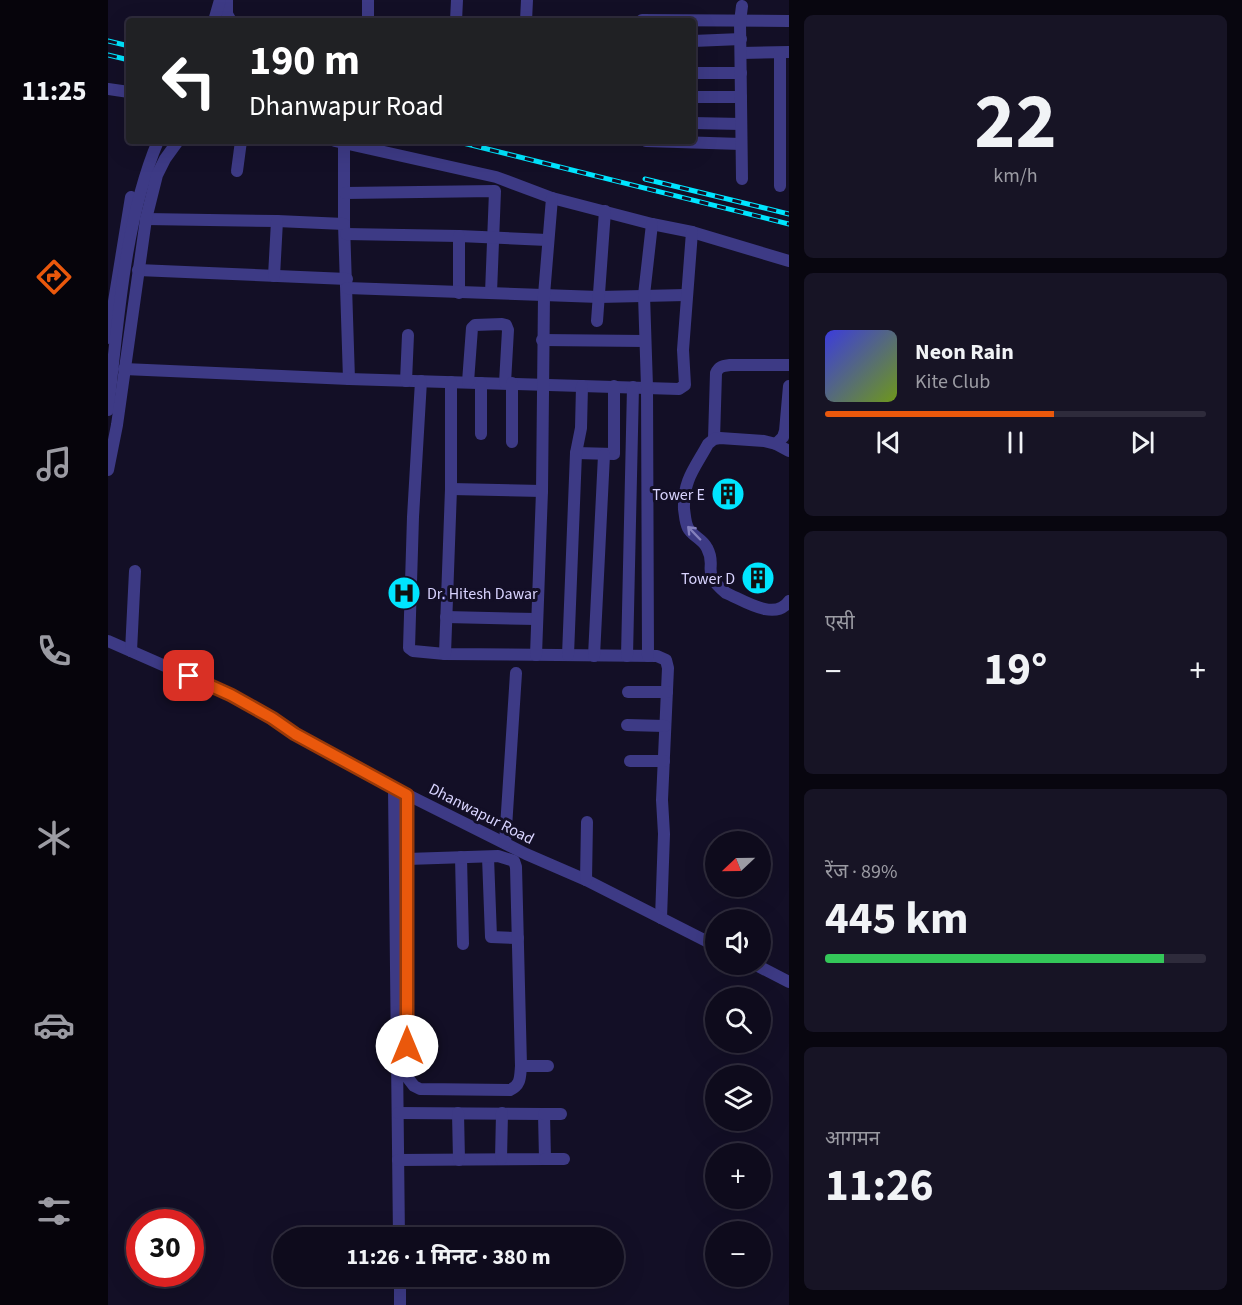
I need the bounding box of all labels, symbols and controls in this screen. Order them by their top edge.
text: 190 m [249,31,360,91]
icon: left [150,42,228,120]
text: 22 [974,67,1057,178]
text: 11:25 [21,72,87,111]
text: Dhanwapur Road [249,87,444,126]
text: km/h [993,162,1038,190]
icon: directions [33,256,75,298]
text: Neon Rain [915,336,1014,368]
text: Kite Club [915,368,990,396]
icon: previous [872,426,905,459]
icon: pause [999,426,1032,459]
icon: next [1126,426,1159,459]
icon: music [33,443,75,485]
building icon: Tower E [710,476,746,512]
place label: Tower E [652,484,705,506]
one-way arrow [687,526,701,541]
building icon: Tower D [740,560,776,596]
place label: Tower D [681,568,735,590]
hospital icon: Dr. Hitesh Dawar [386,575,422,611]
place label: Dr. Hitesh Dawar [427,583,538,605]
text: एसी [825,609,855,637]
icon: phone [33,630,75,672]
text: 19° [984,638,1047,702]
text: − [825,648,841,695]
text: + [1190,648,1206,695]
pin [163,650,214,701]
icon: arrive [172,659,205,692]
street label: Dhanwapur Road [425,778,538,850]
icon: climate [33,817,75,859]
north arrow [705,831,771,897]
map controls [705,831,771,1287]
text: रेंज · 89% [825,858,897,886]
text: 445 km [825,887,969,951]
button: sound [705,909,771,975]
button: search [705,987,771,1053]
icon: car [33,1004,75,1046]
position arrow [375,1014,439,1078]
button: layers [705,1065,771,1131]
text: आगमन [825,1125,880,1153]
button: + [705,1143,771,1209]
text: 11:26 [825,1154,934,1218]
icon: filters [33,1190,75,1232]
speed limit sign: 30 [126,1209,204,1287]
button: − [705,1221,771,1287]
text: 11:26 · 1 मिनट · 380 m [346,1241,551,1273]

